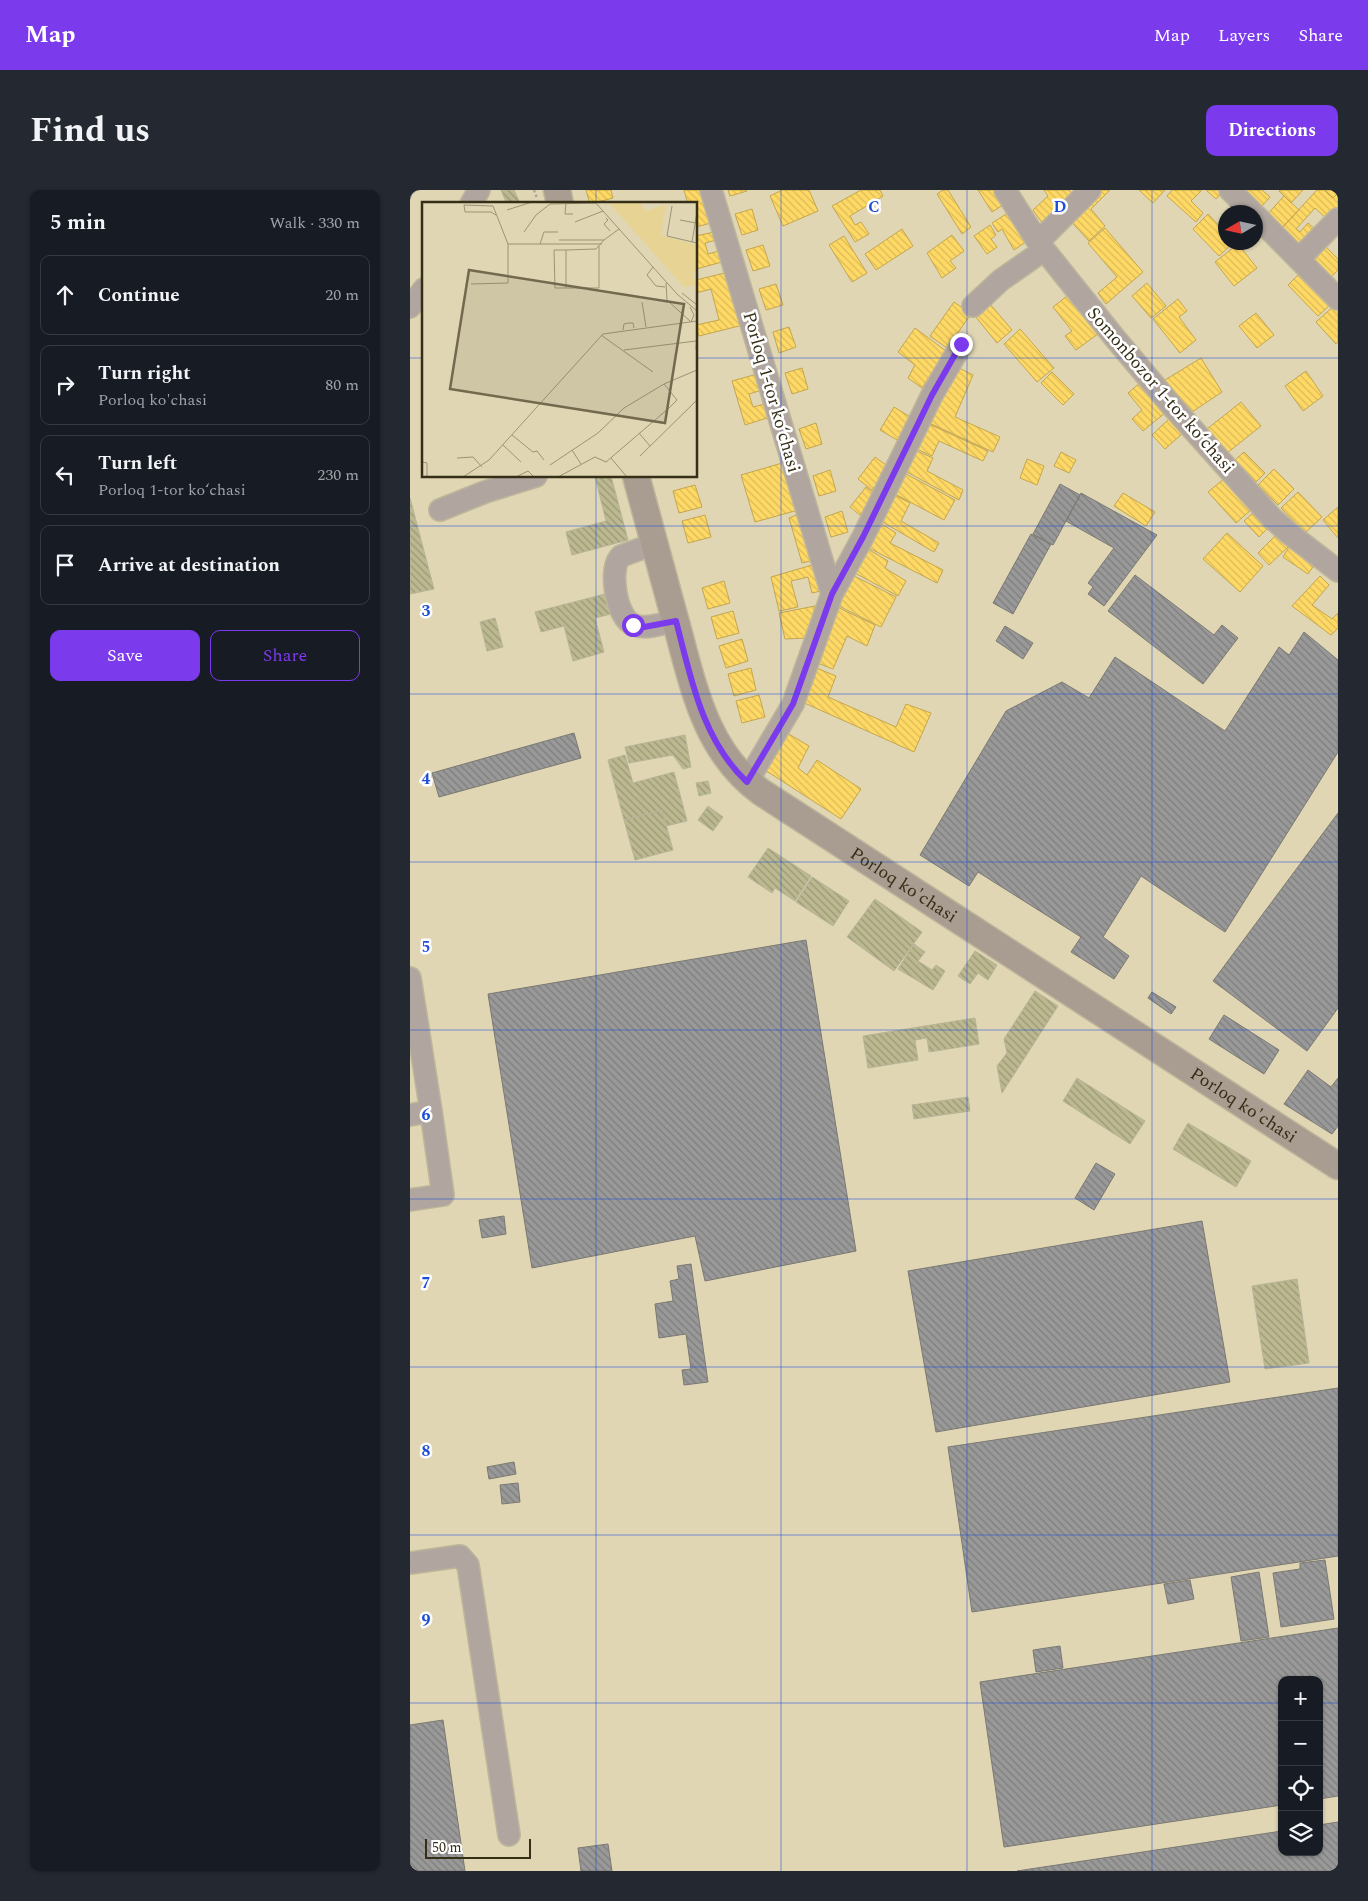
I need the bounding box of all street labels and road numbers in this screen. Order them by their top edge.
street label: Somonbozor 1-tor koʻchasi [1080,301,1241,480]
street label: Porloq 1-tor koʻchasi [736,309,807,476]
street label: Porloq ko'chasi [845,840,963,930]
street label: Porloq ko'chasi [1185,1061,1302,1150]

